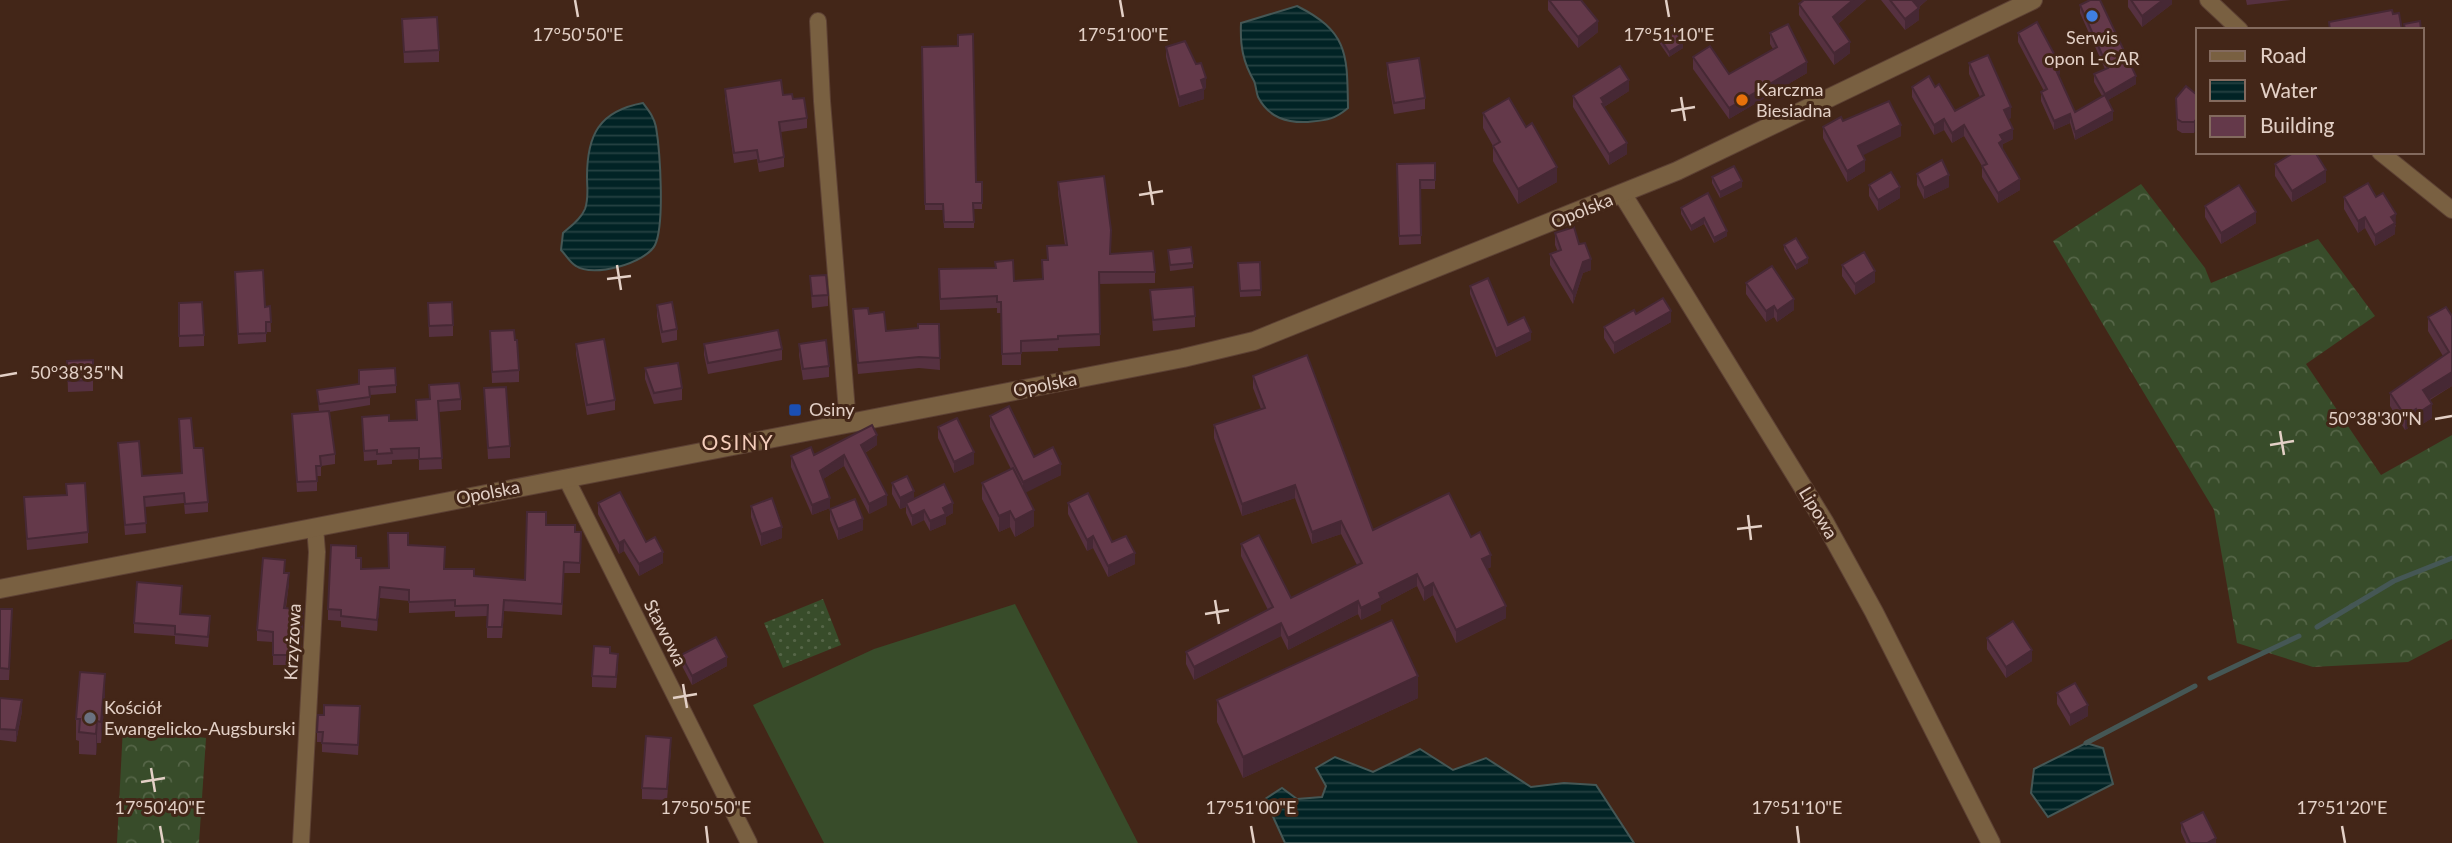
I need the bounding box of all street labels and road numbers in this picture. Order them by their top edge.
street label: Opolska [1548,188,1616,232]
street label: Opolska [1011,367,1079,401]
street label: Opolska [454,475,522,509]
street label: Lipowa [1795,483,1843,542]
street label: Stawowa [640,596,692,670]
street label: Krzyżowa [279,603,305,681]

